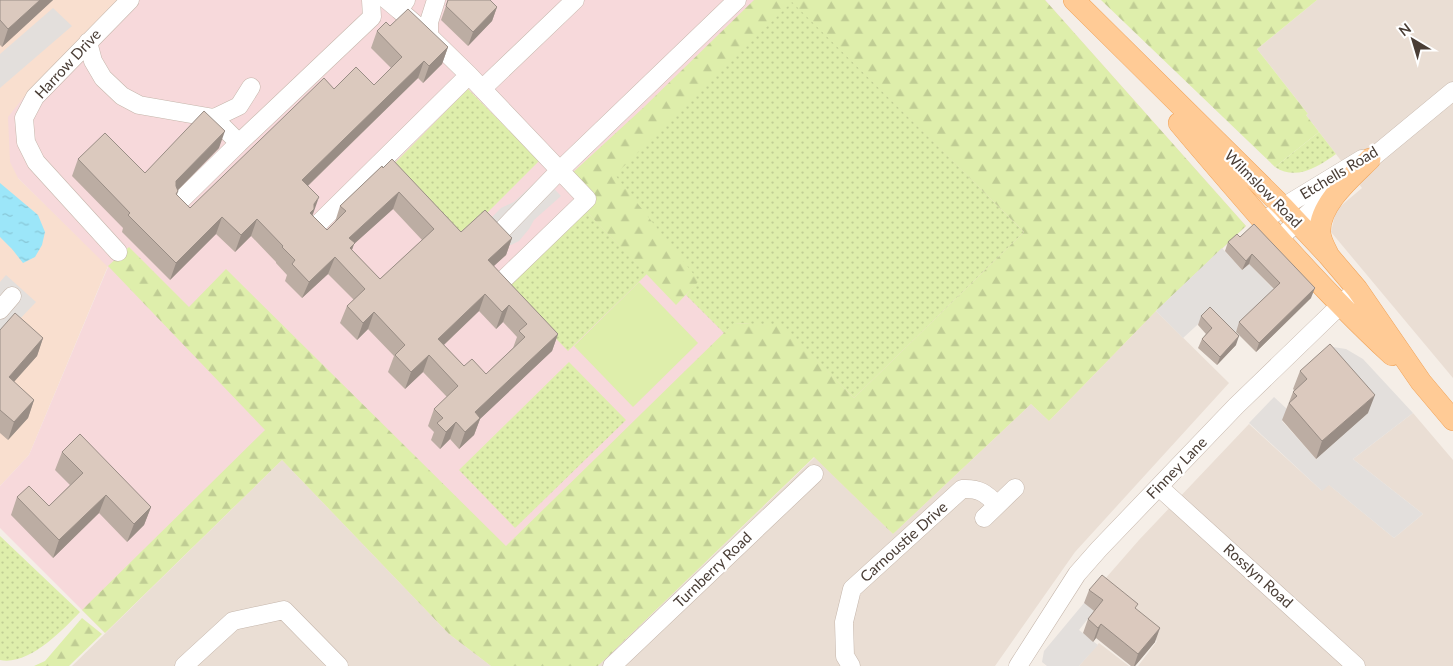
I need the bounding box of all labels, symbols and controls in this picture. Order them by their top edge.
north arrow [1388,15,1438,65]
text: N [1395,19,1414,39]
street label: Harrow Drive [30,25,104,102]
street label: Etchells Road [1296,142,1381,202]
street label: Wilmslow Road [1221,146,1306,231]
street label: Finney Lane [1142,433,1210,502]
street label: Carnoustie Drive [856,497,951,585]
street label: Turnberry Road [670,528,755,611]
street label: Rosslyn Road [1220,539,1297,611]

